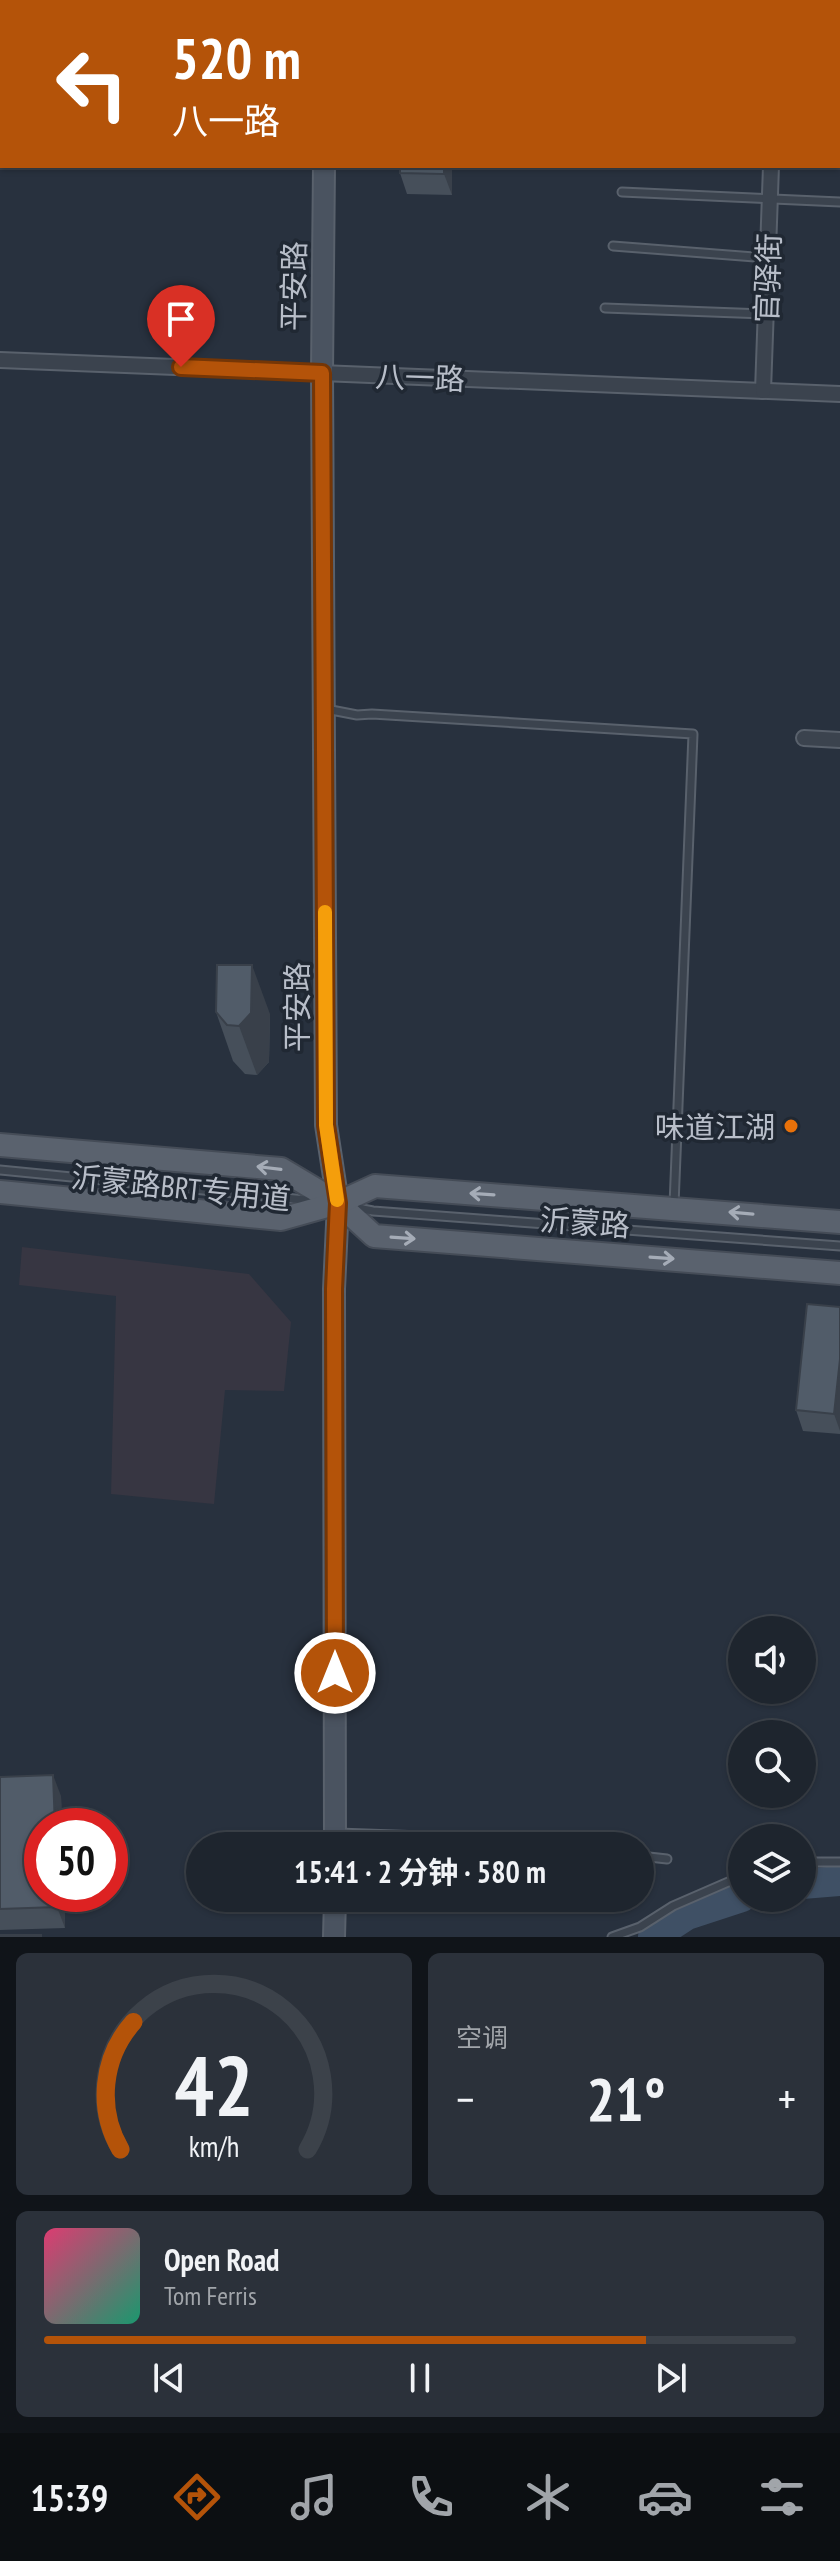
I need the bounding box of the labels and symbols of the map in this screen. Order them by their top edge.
street label: 官驿街 [746,232,788,324]
street label: 平安路 [273,241,313,331]
pin [147,285,215,367]
street label: 八一路 [374,356,466,398]
street label: 平安路 [277,962,316,1052]
place label: 味道江湖 [655,1107,775,1146]
marker: 味道江湖 [782,1117,800,1135]
street label: 沂蒙路BRT专用道 [69,1156,293,1218]
one-way arrow [256,1161,283,1176]
one-way arrow [469,1186,496,1201]
street label: 沂蒙路 [539,1199,631,1245]
one-way arrow [728,1205,755,1220]
one-way arrow [389,1231,416,1246]
one-way arrow [648,1251,675,1266]
position arrow [293,1631,377,1715]
speed limit sign: 50 [24,1808,128,1912]

